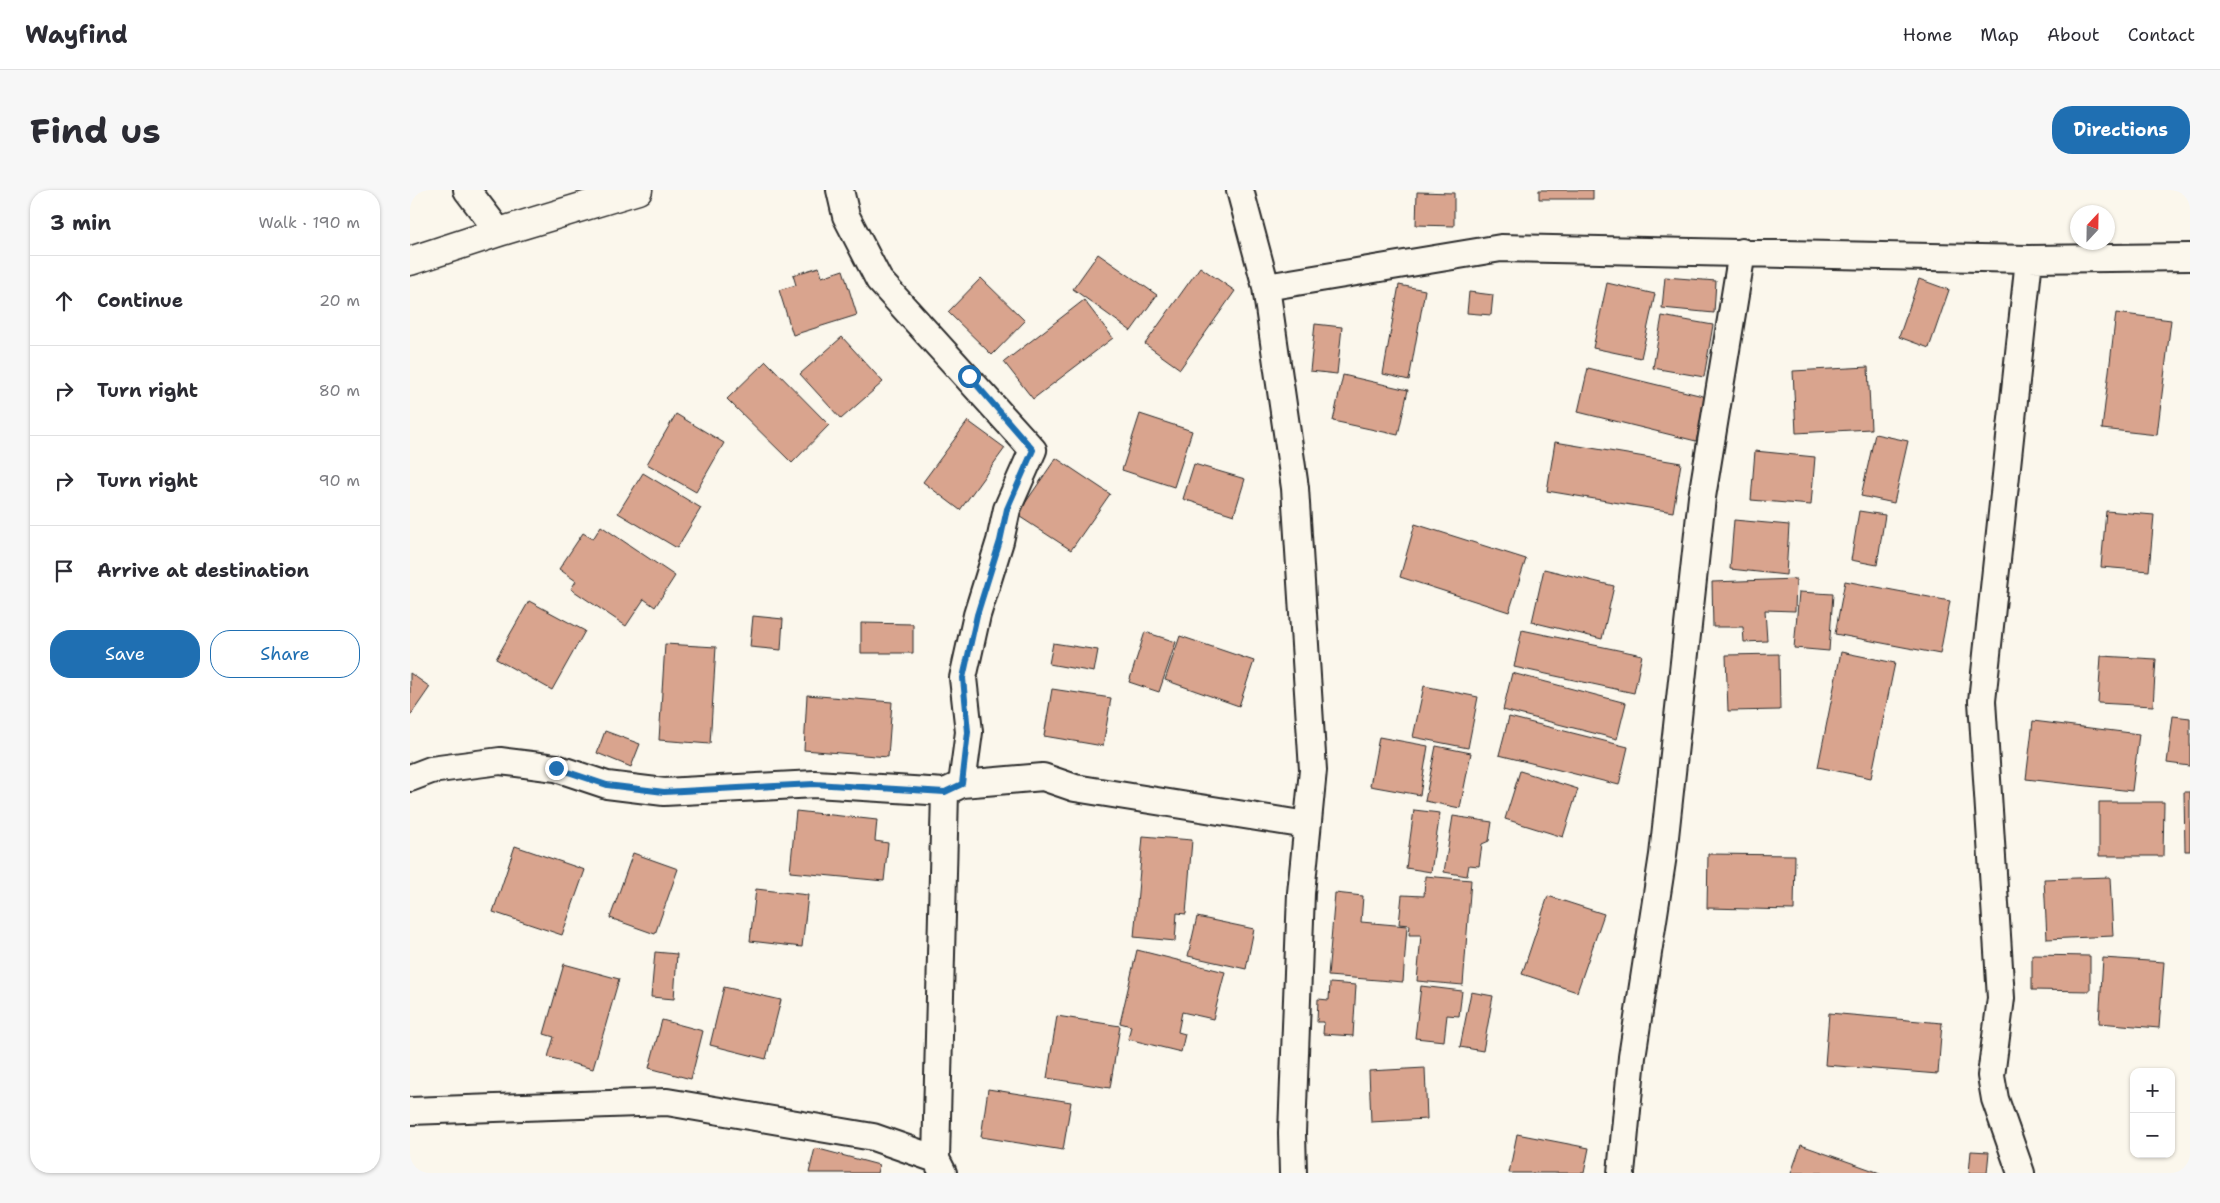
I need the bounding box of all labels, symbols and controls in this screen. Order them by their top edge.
text: Wayfind [25,19,128,51]
text: Home [1903,23,1952,47]
text: Map [1980,23,2019,47]
text: About [2047,23,2100,47]
text: Contact [2128,23,2195,47]
button: Directions [2052,106,2190,154]
text: Find us [30,107,161,154]
north arrow [2070,205,2115,250]
text: 3 min [50,209,111,237]
text: Walk · 190 m [258,212,360,233]
icon: ahead [50,287,78,315]
text: Continue [97,288,183,313]
text: 20 m [319,290,360,311]
route start [958,365,981,388]
icon: right [50,377,78,405]
text: Turn right [97,378,198,403]
text: 80 m [319,380,360,401]
icon: right [50,467,78,495]
text: Turn right [97,468,198,493]
text: 90 m [319,470,360,491]
icon: arrive [50,557,78,585]
text: Arrive at destination [97,558,309,583]
button: Save [50,630,200,678]
button: Share [210,630,360,678]
route end [545,757,568,780]
map controls [2130,1068,2175,1158]
button: + [2130,1068,2175,1113]
button: − [2130,1113,2175,1158]

